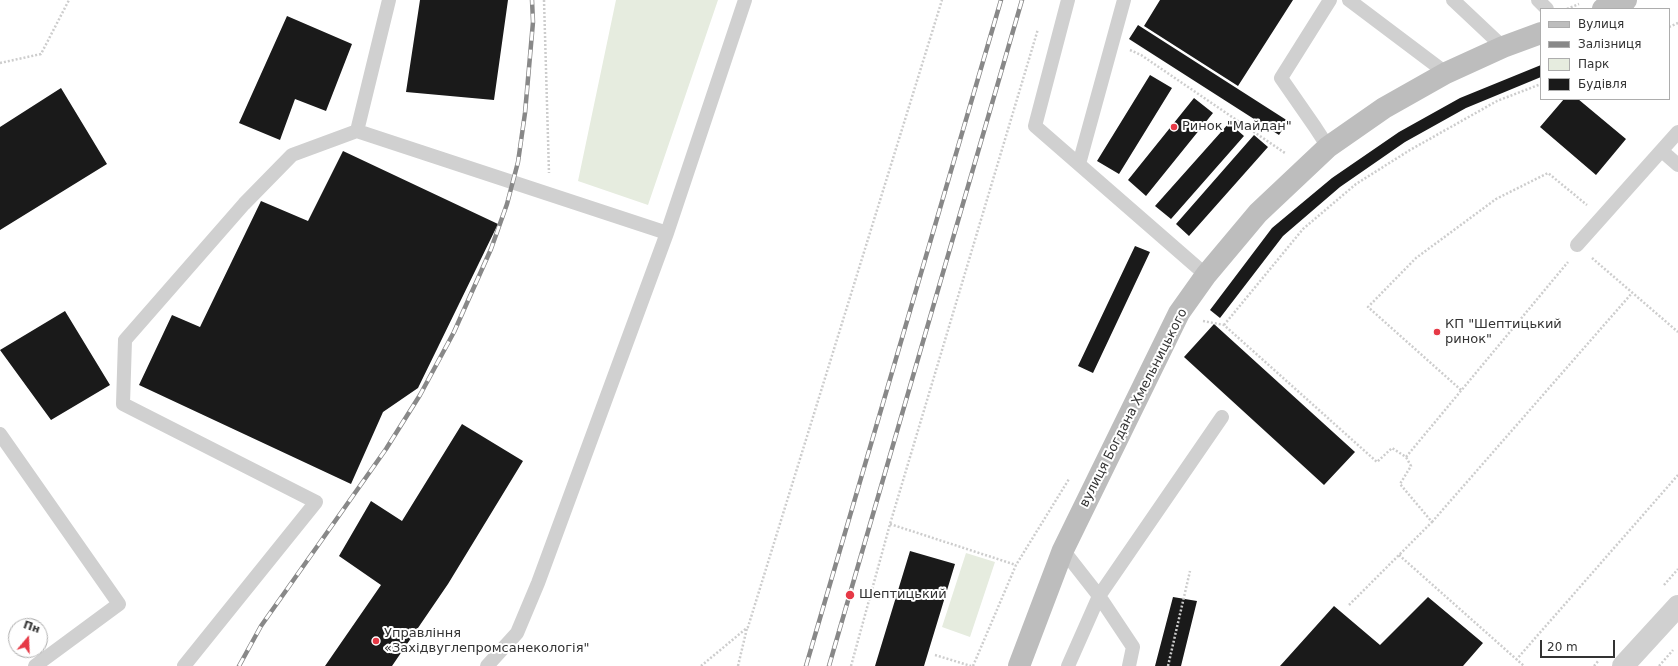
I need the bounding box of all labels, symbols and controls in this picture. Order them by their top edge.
legend [1540,8,1670,100]
text: Вулиця [1578,17,1624,31]
text: Залізниця [1578,37,1641,51]
text: Парк [1578,57,1609,71]
text: Будівля [1578,77,1627,91]
place label: Ринок "Майдан" [1182,119,1292,135]
marker: Ринок "Майдан" [1169,122,1179,132]
street label: вулиця Богдана Хмельницького [1077,306,1191,510]
place label: КП "Шептицький ринок" [1445,317,1562,348]
marker: КП "Шептицький ринок" [1432,327,1442,337]
place label: Шептицький [859,587,947,603]
marker: Шептицький [844,589,856,601]
north arrow [8,618,48,658]
text: Пн [22,618,42,636]
place label: Управління «Західвуглепромсанекологія" [384,626,589,657]
scale bar [1542,632,1617,658]
marker: Управління «Західвуглепромсанекологія" [371,636,381,646]
text: 20 m [1547,640,1578,654]

